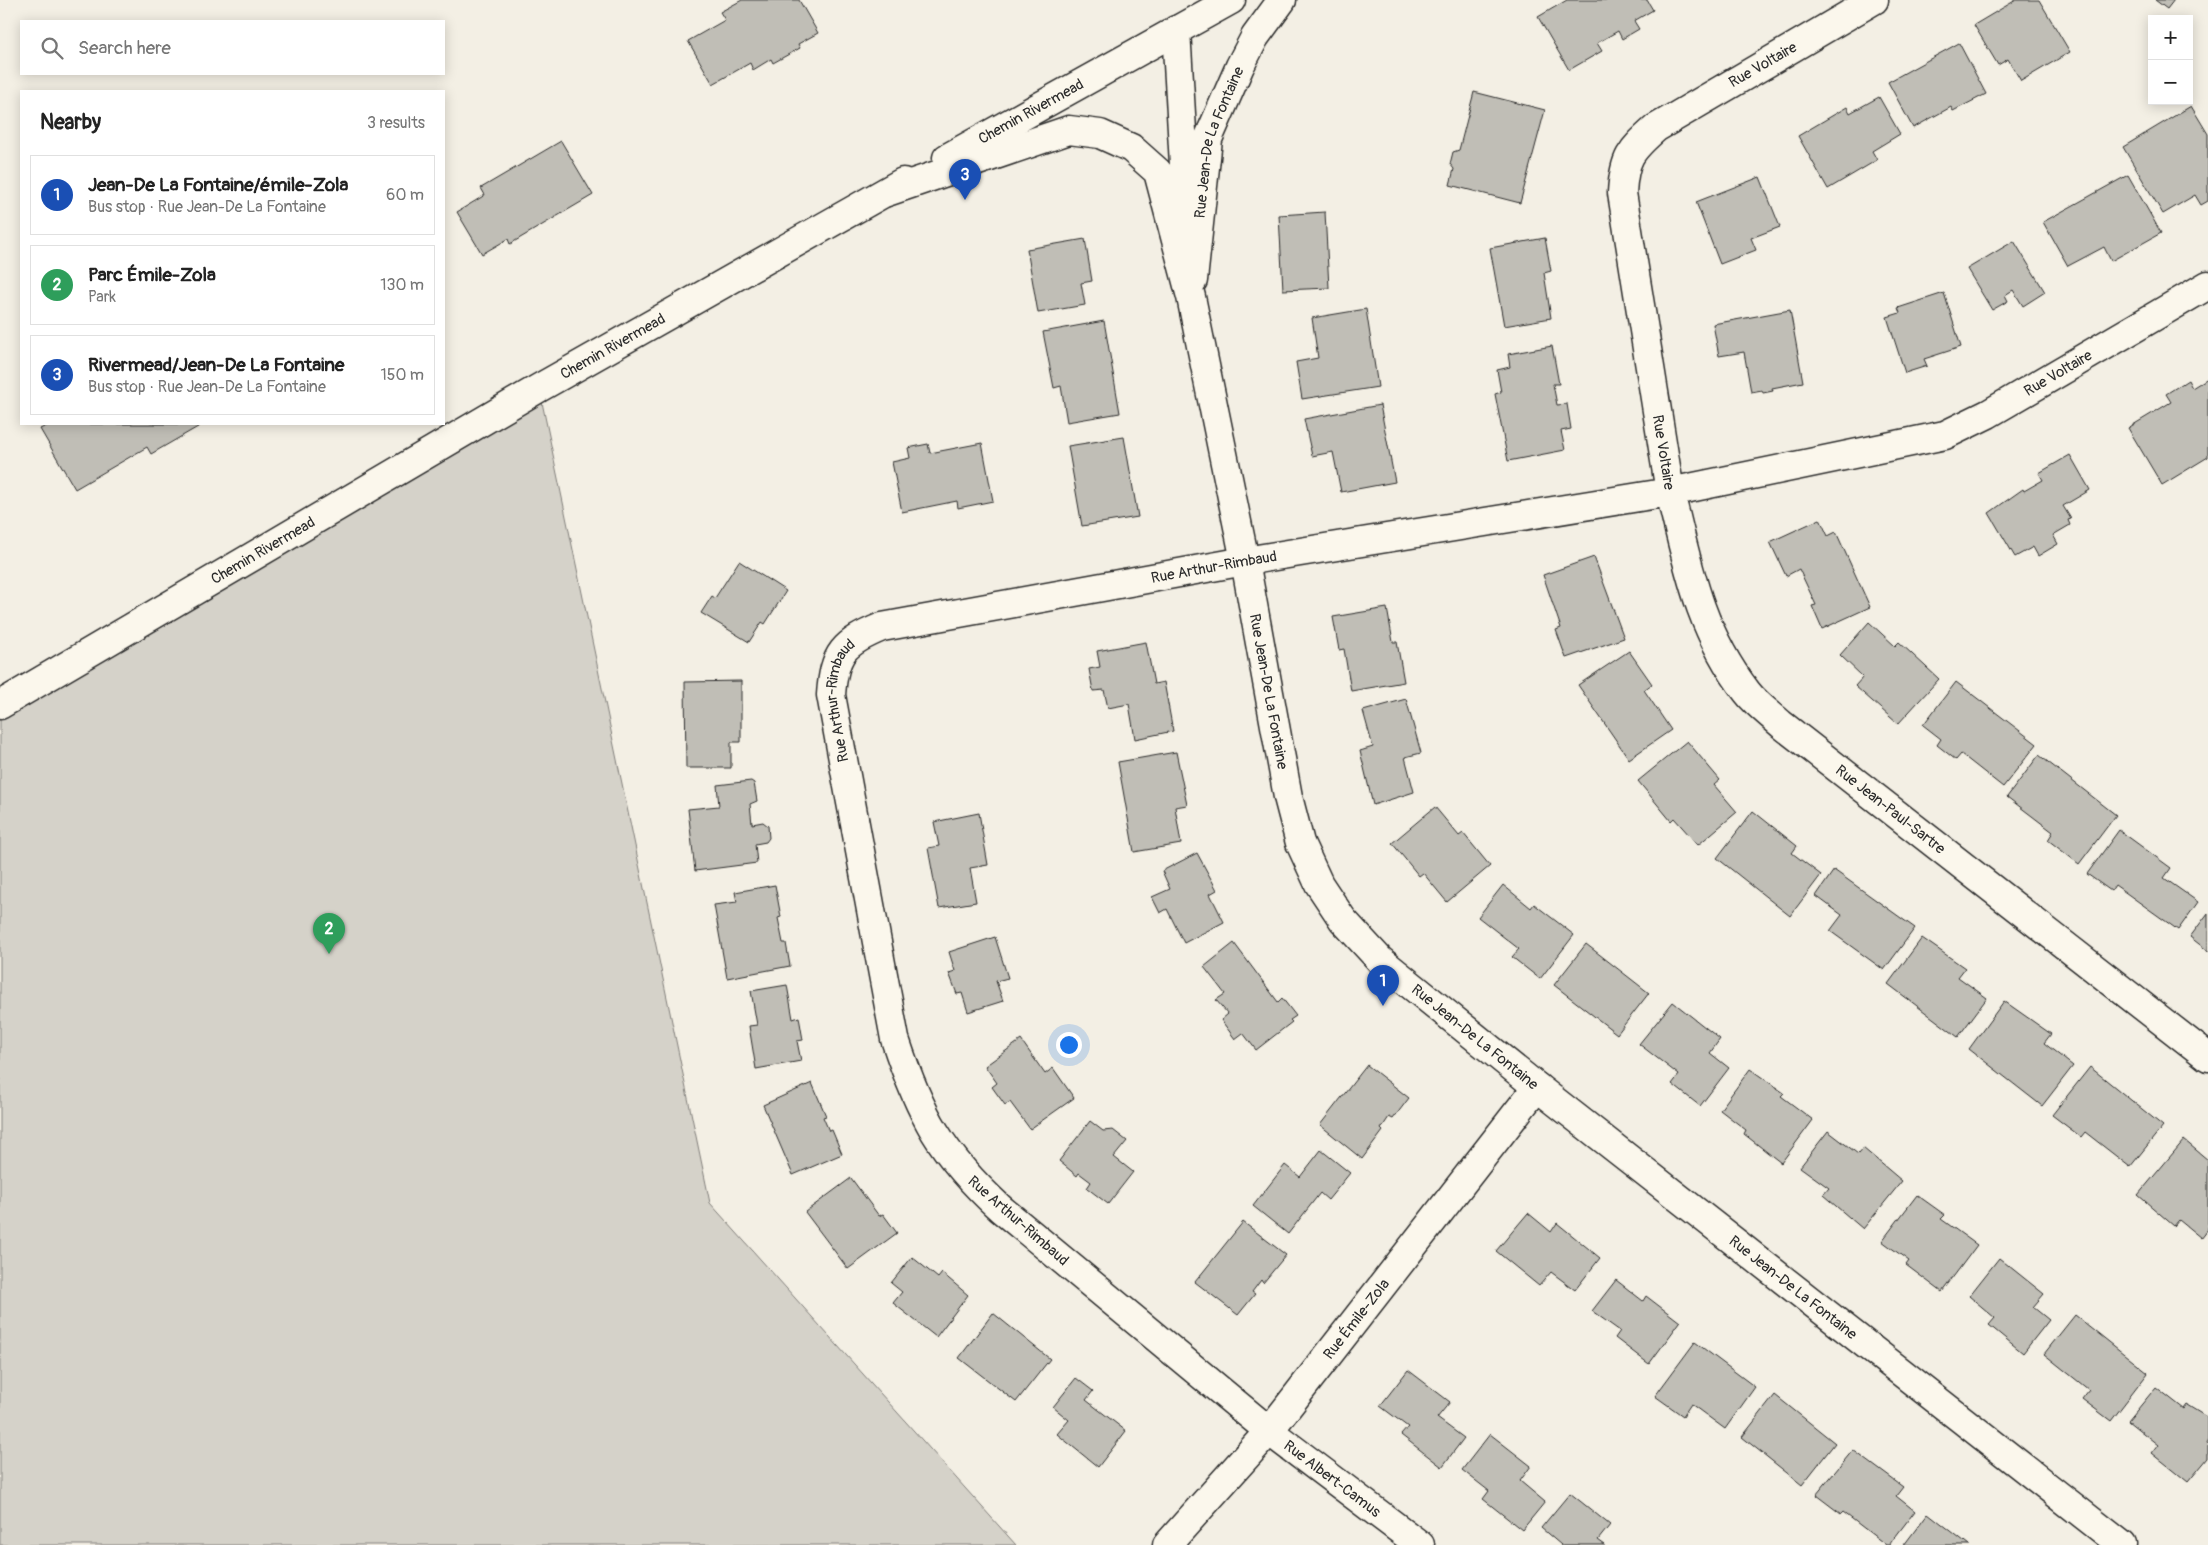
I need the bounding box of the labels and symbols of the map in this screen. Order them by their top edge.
street label: Rue Voltaire [1725,38,1801,92]
street label: Rue Jean-De La Fontaine [1190,63,1248,219]
street label: Chemin Rivermead [975,74,1087,148]
pin: 3 [949,159,981,200]
street label: Chemin Rivermead [557,309,669,384]
street label: Rue Voltaire [2021,345,2096,400]
street label: Rue Voltaire [1648,413,1679,492]
street label: Chemin Rivermead [207,512,318,588]
street label: Rue Arthur-Rimbaud [1149,546,1278,587]
street label: Rue Jean-De La Fontaine [1245,612,1292,771]
street label: Rue Arthur-Rimbaud [822,635,859,764]
street label: Rue Jean-Paul-Sartre [1832,761,1950,858]
pin: 2 [313,913,345,954]
pin: 1 [1367,965,1399,1006]
street label: Rue Jean-De La Fontaine [1408,980,1543,1094]
your location [1056,1032,1082,1058]
street label: Rue Arthur-Rimbaud [964,1172,1072,1270]
street label: Rue Jean-De La Fontaine [1725,1231,1862,1344]
street label: Rue Émile-Zola [1319,1275,1394,1363]
street label: Rue Albert-Camus [1280,1436,1384,1522]

